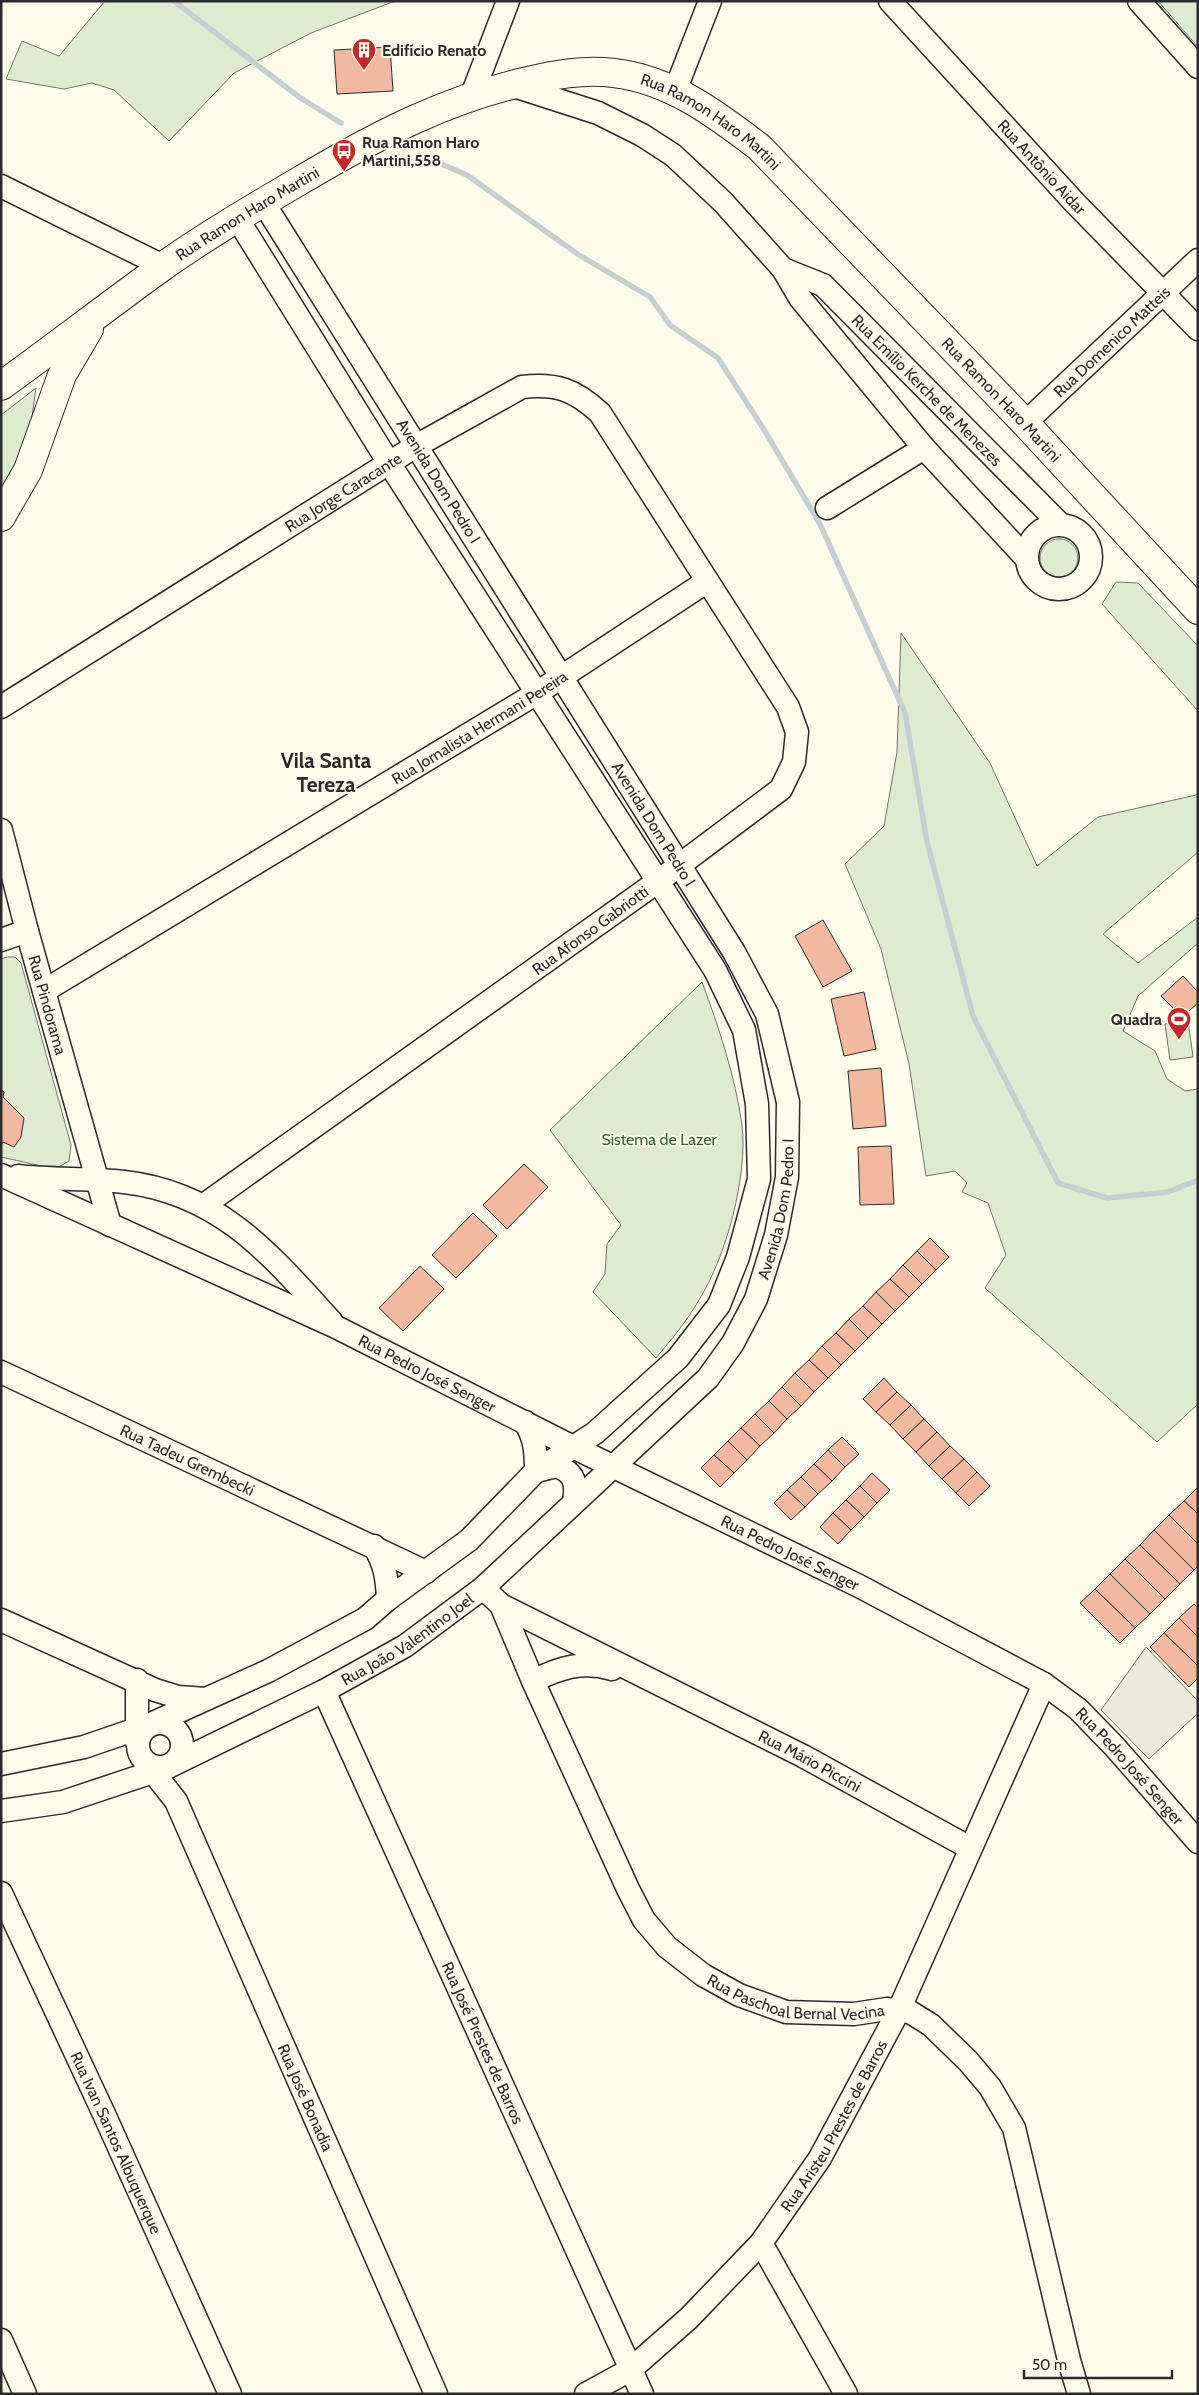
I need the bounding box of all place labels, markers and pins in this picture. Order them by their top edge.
building icon: Edifício Renato [351,37,377,71]
place label: Edifício Renato [382,41,486,60]
place label: Rua Ramon Haro Martini,558 [362,133,479,170]
bus stop icon: Rua Ramon Haro Martini,558 [331,138,357,172]
sports icon: Quadra [1166,1006,1192,1040]
place label: Quadra [1111,1010,1162,1029]

